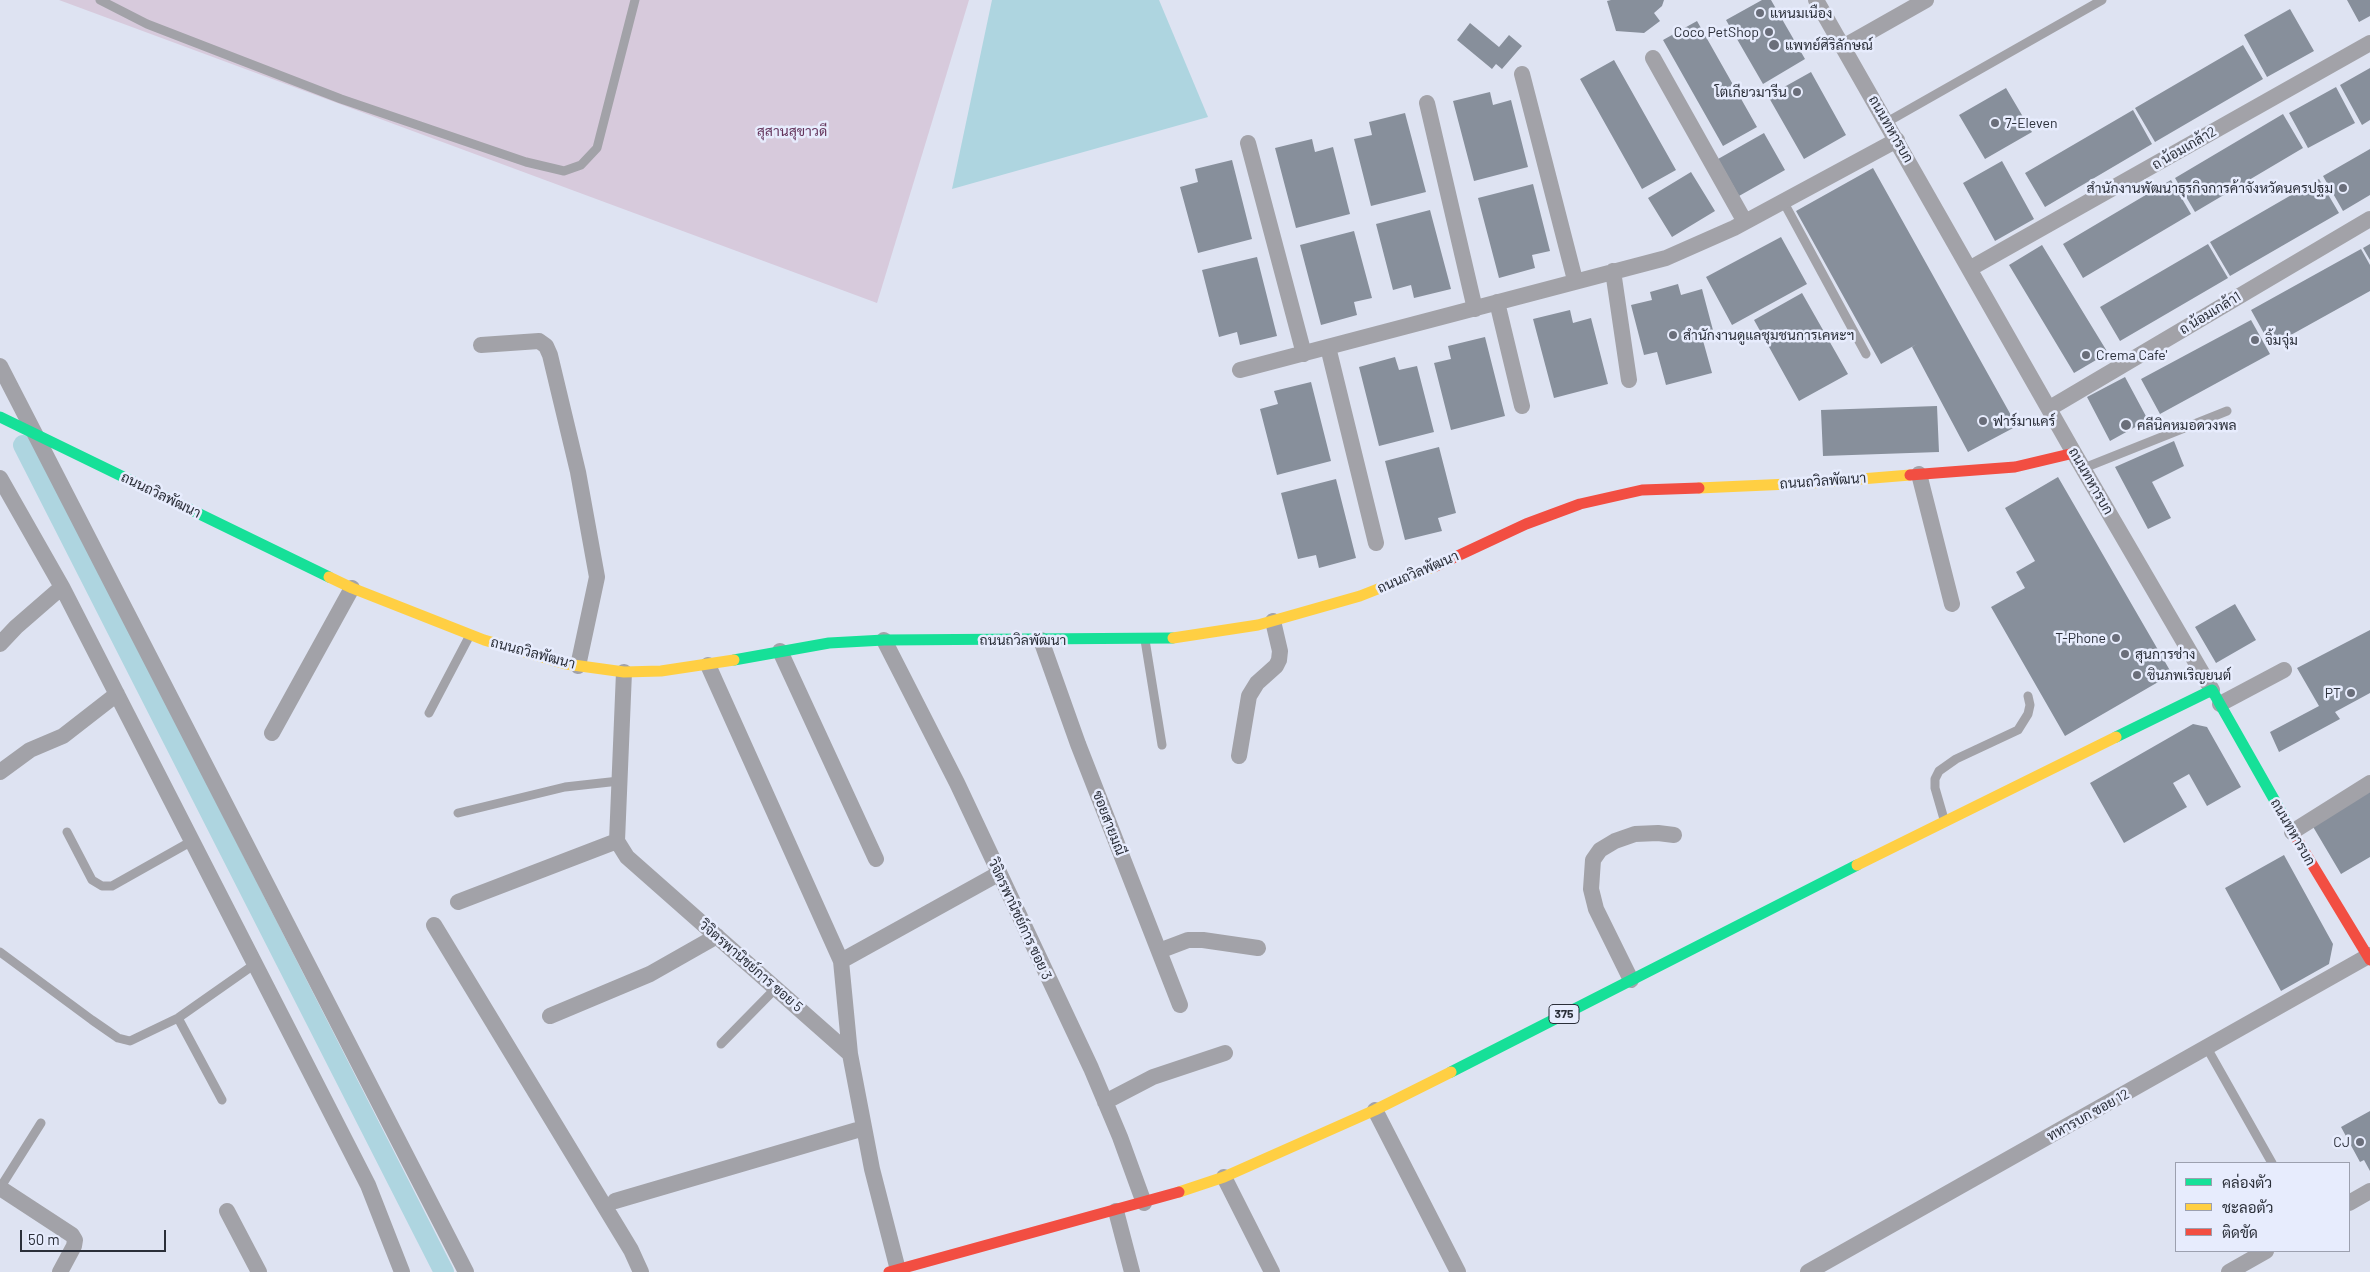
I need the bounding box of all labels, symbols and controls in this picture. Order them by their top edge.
place label: แหนมเนือง [1770,5,1832,21]
marker: แหนมเนือง [1754,7,1766,19]
place label: Coco PetShop [1674,24,1759,40]
marker: Coco PetShop [1763,26,1775,38]
place label: แพทย์ศิริลักษณ์ [1785,37,1873,53]
marker: แพทย์ศิริลักษณ์ [1767,38,1781,52]
place label: โตเกียวมารีน [1715,84,1787,100]
marker: โตเกียวมารีน [1791,86,1803,98]
street label: ถนนทหารบก [1865,92,1917,166]
place label: 7-Eleven [2005,115,2058,131]
marker: 7-Eleven [1989,117,2001,129]
park label: สุสานสุขาวดี [757,123,827,139]
street label: ถ น้อมเกล้า2 [2149,123,2219,173]
place label: สำนักงานพัฒนาธุรกิจการค้าจังหวัดนครปฐม [2087,180,2333,196]
marker: สำนักงานพัฒนาธุรกิจการค้าจังหวัดนครปฐม [2337,182,2349,194]
street label: ถ น้อมเกล้า1 [2176,288,2244,338]
place label: สำนักงานดูแลชุมชนการเคหะฯ [1683,327,1854,343]
marker: สำนักงานดูแลชุมชนการเคหะฯ [1667,329,1679,341]
place label: จิ้มจุ่ม [2265,332,2298,348]
marker: จิ้มจุ่ม [2249,334,2261,346]
place label: Crema Cafe' [2096,347,2167,363]
marker: Crema Cafe' [2080,349,2092,361]
place label: ฟาร์มาแคร์ [1993,413,2055,429]
marker: ฟาร์มาแคร์ [1977,415,1989,427]
place label: คลีนิคหมอดวงพล [2137,417,2237,433]
marker: คลีนิคหมอดวงพล [2119,418,2133,432]
street label: ถนนทหารบก [2065,444,2117,518]
street label: ถนนถวิลพัฒนา [118,468,204,522]
street label: ถนนถวิลพัฒนา [1779,470,1867,492]
street label: ถนนถวิลพัฒนา [1375,547,1461,597]
place label: T-Phone [2055,630,2106,646]
street label: ถนนถวิลพัฒนา [980,632,1066,648]
marker: T-Phone [2110,632,2122,644]
street label: ถนนถวิลพัฒนา [489,634,577,672]
place label: สุนการช่าง [2135,646,2195,662]
marker: สุนการช่าง [2119,648,2131,660]
place label: ชินภพเริญยนต์ [2147,667,2231,683]
marker: ชินภพเริญยนต์ [2131,669,2143,681]
place label: PT [2325,685,2341,701]
marker: PT [2345,687,2357,699]
street label: ซอยสายมณี [1089,788,1129,858]
street label: ถนนทหารบก [2267,795,2319,869]
street label: วิจิตรพานิชย์การ ซอย 3 [985,856,1055,982]
street label: วิจิตรพานิชย์การ ซอย 5 [696,916,806,1016]
road number: 375 [1549,1004,1579,1024]
street label: ทหารบก ซอย 12 [2044,1085,2132,1145]
place label: CJ [2333,1134,2350,1150]
marker: CJ [2354,1136,2366,1148]
legend [2175,1162,2350,1252]
text: คล่องตัว [2222,1173,2272,1191]
text: ชะลอตัว [2222,1198,2273,1216]
scale bar [22,1220,169,1252]
text: ติดขัด [2222,1223,2258,1241]
text: 50 m [28,1230,60,1248]

